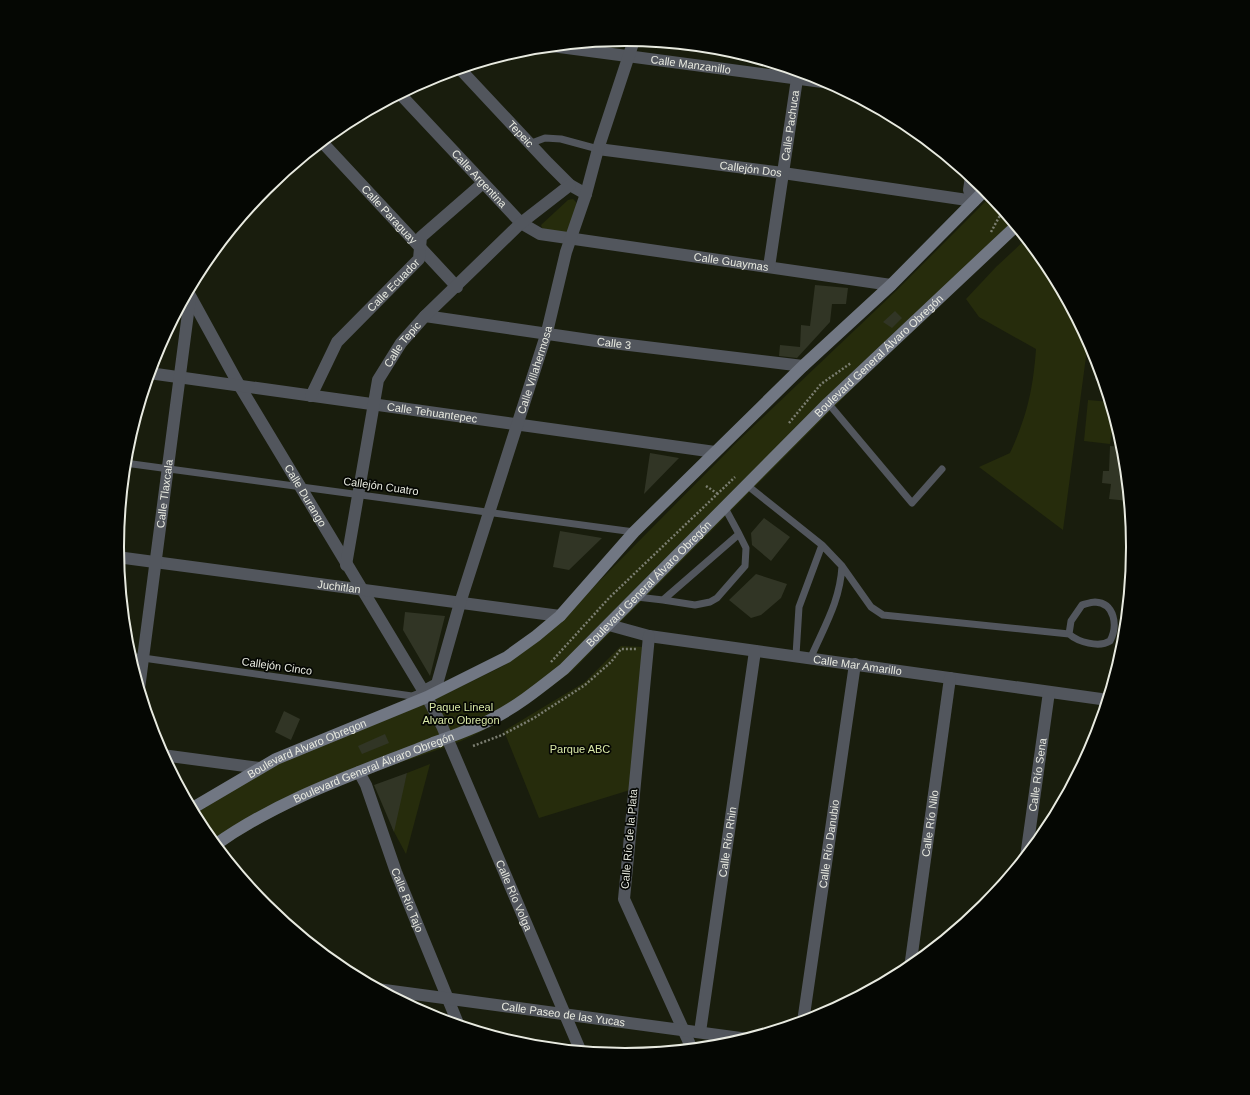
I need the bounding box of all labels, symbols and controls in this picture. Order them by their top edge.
street label: Calle Manzanillo [650,53,732,76]
street label: Calle Pachuca [779,89,801,162]
street label: Tepeic [506,118,536,150]
street label: Calle Argentina [449,147,510,211]
street label: Callejón Dos [719,159,783,179]
street label: Calle Paraguay [359,183,420,246]
street label: Calle Guaymas [693,250,770,273]
street label: Calle Ecuador [365,256,422,314]
street label: Boulevard General Álvaro Obregón [812,292,945,419]
street label: Calle Tepic [382,319,423,369]
street label: Calle Villahermosa [515,324,554,415]
street label: Calle 3 [596,335,632,351]
street label: Calle Tehuantepec [386,400,479,425]
street label: Calle Tlaxcala [154,458,175,529]
street label: Calle Durango [282,462,329,529]
street label: Callejón Cuatro [343,475,419,497]
street label: Boulevard General Álvaro Obregón [584,518,713,649]
street label: Juchitlan [317,578,361,595]
street label: Calle Mar Amarillo [812,653,903,677]
street label: Callejón Cinco [241,655,313,677]
park label: Paque Lineal Alvaro Obregon [422,701,500,726]
street label: Boulevard Alvaro Obregon [245,717,368,781]
street label: Boulevard General Álvaro Obregón [291,730,455,805]
street label: Calle Río Sena [1026,736,1049,812]
park label: Parque ABC [550,743,610,755]
street label: Calle Río de la Plata [619,788,639,889]
street label: Calle Río Nilo [919,789,940,858]
street label: Calle Río Danubio [817,799,841,889]
street label: Calle Río Rhin [716,806,738,878]
street label: Calle Río Volga [494,858,535,933]
street label: Calle Río Tajo [389,866,426,934]
street label: Calle Paseo de las Yucas [501,1000,626,1028]

